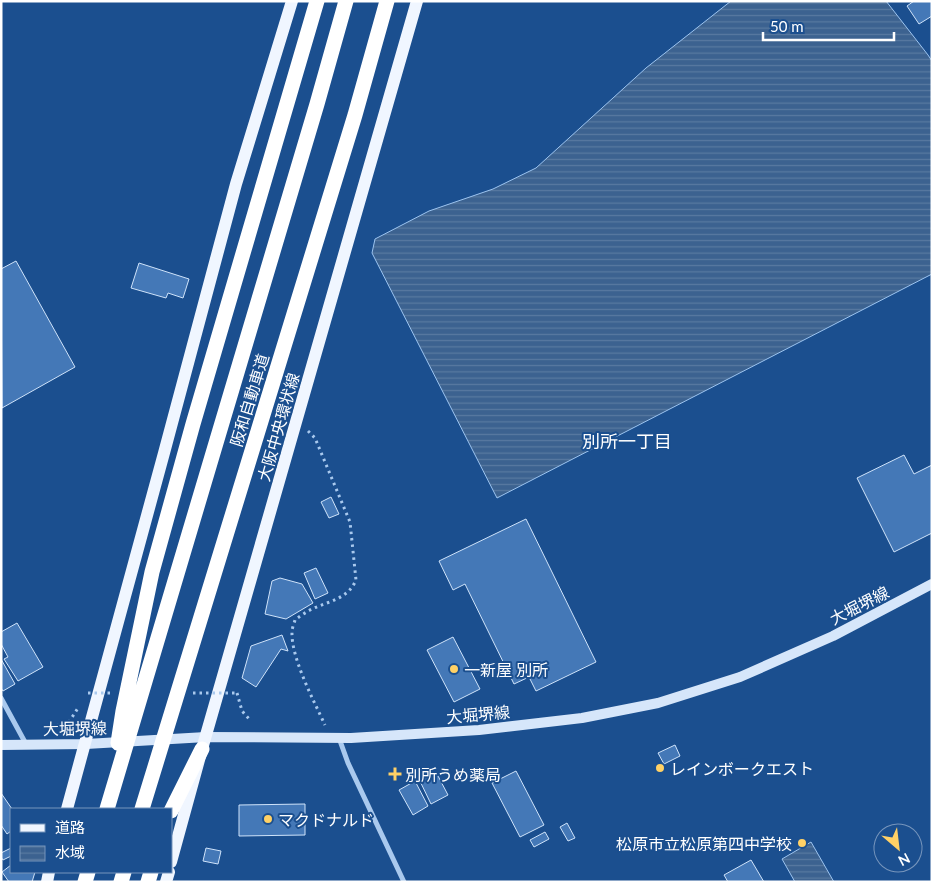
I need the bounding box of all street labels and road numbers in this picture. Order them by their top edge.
street label: 阪和自動車道 [226,351,272,449]
street label: 大阪中央環状線 [253,371,303,483]
street label: 大堀堺線 [826,582,892,628]
street label: 大堀堺線 [445,702,511,726]
street label: 大堀堺線 [43,718,107,738]

